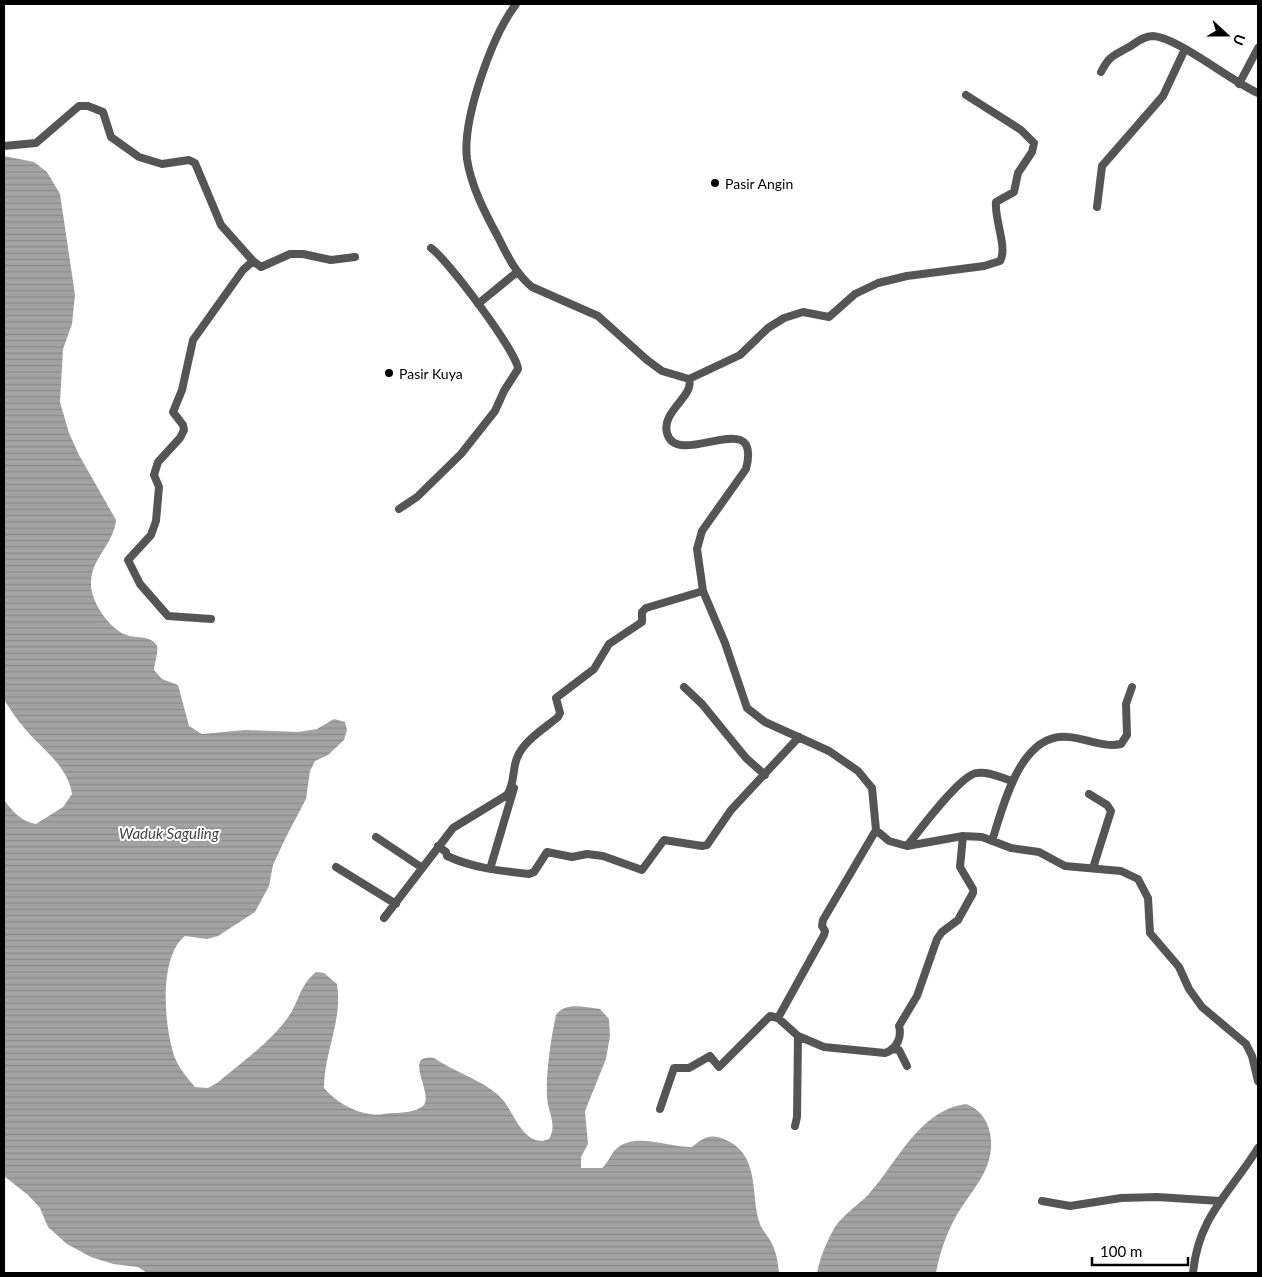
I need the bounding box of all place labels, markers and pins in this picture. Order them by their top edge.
place label: Pasir Angin [725,175,793,192]
marker: Pasir Angin [709,177,721,189]
place label: Pasir Kuya [399,365,463,382]
marker: Pasir Kuya [383,367,395,379]

